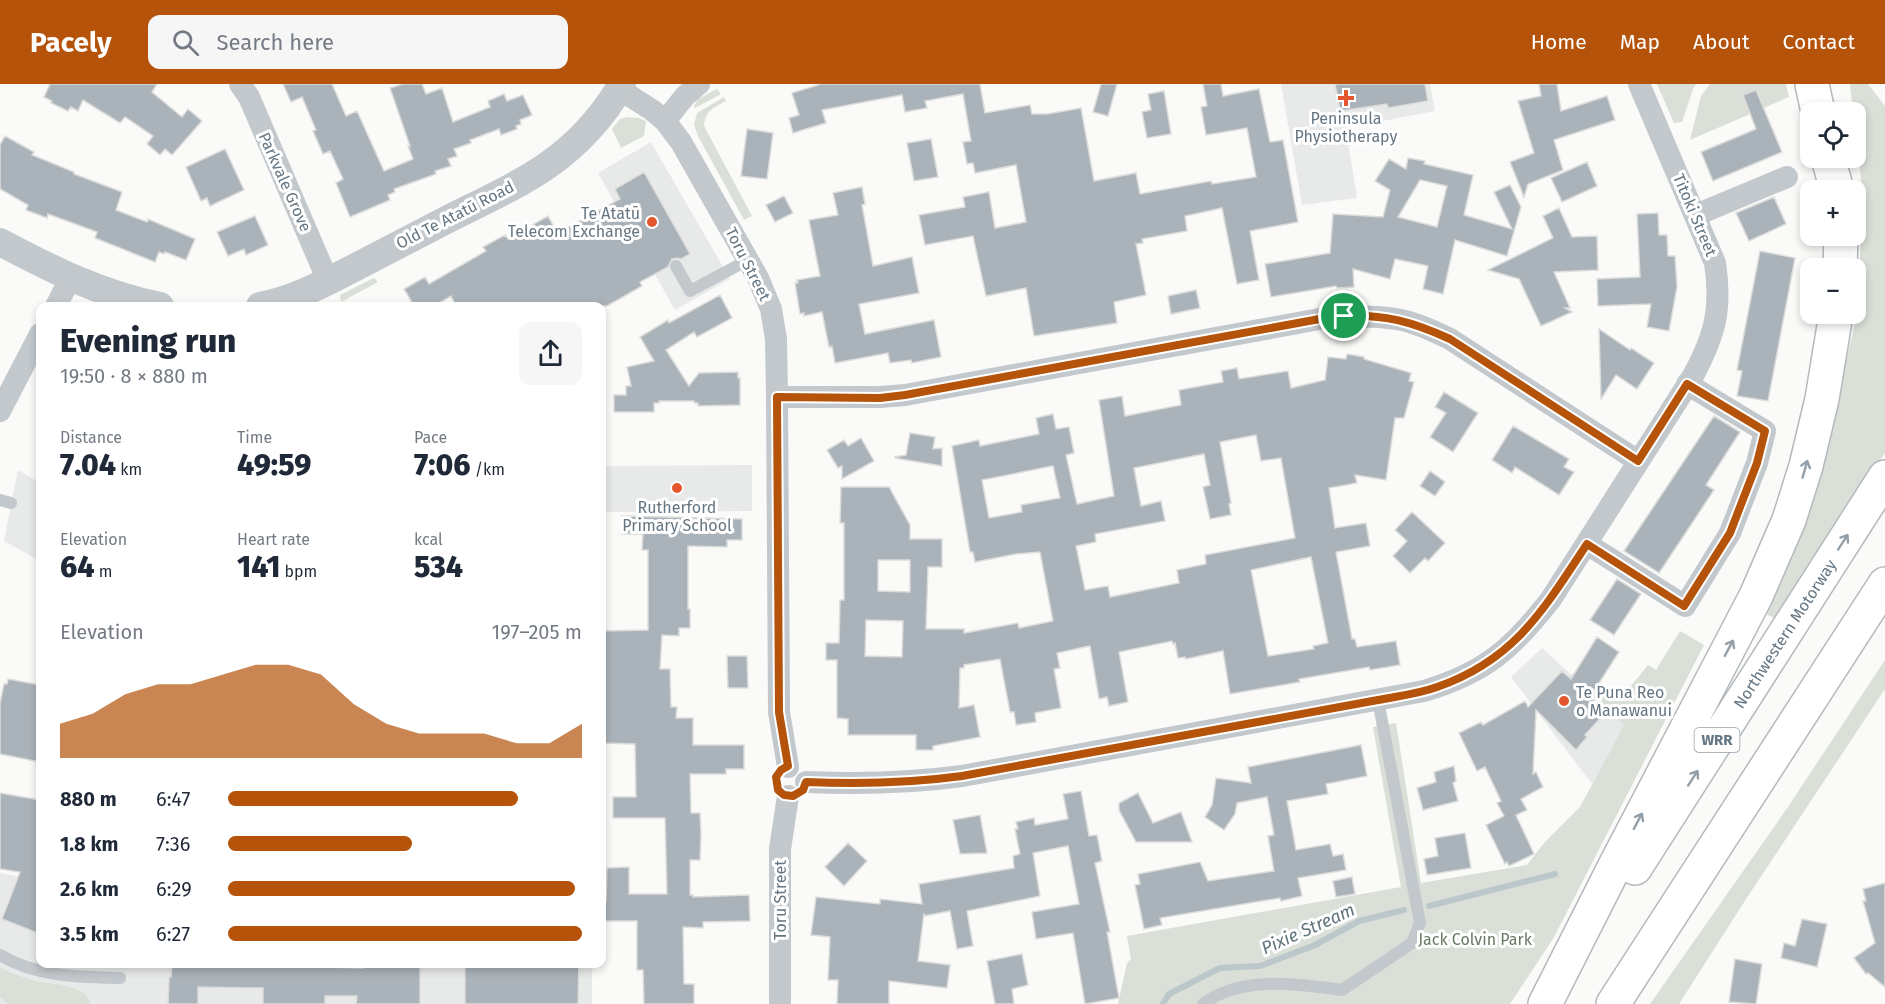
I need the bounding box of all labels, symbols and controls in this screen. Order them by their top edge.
search box [148,15,568,69]
text: Pacely [30,26,112,59]
icon: search [169,26,202,59]
text: Search here [217,29,334,56]
text: Home [1531,29,1587,55]
text: Map [1620,29,1660,55]
text: About [1693,29,1750,55]
text: Contact [1783,29,1855,55]
marker: Peninsula Physiotherapy [1337,89,1355,107]
map controls [1800,102,1866,324]
button: locate [1800,102,1866,168]
place label: Peninsula Physiotherapy [1295,109,1398,146]
street label: Parkvale Grove [255,129,315,235]
street label: Titoki Street [1669,171,1721,259]
street label: Old Te Atatū Road [393,177,517,253]
button: + [1800,180,1866,246]
place label: Te Atatū Telecom Exchange [508,204,640,241]
marker: Te Atatū Telecom Exchange [645,215,659,229]
street label: Toru Street [721,224,775,304]
button: − [1800,258,1866,324]
pin [1318,290,1369,341]
icon: arrive [1327,299,1360,332]
text: Evening run [60,321,236,361]
button: share [519,322,582,385]
text: 19:50 · 8 × 880 m [60,364,208,388]
text: Distance [60,428,122,447]
text: Time [237,428,272,447]
text: Pace [414,428,447,447]
text: 7.04 [60,447,116,483]
text: 49:59 [237,447,311,483]
text: 7:06 [414,447,470,483]
text: km [116,460,142,479]
text: /km [470,460,505,479]
one-way arrow [1800,460,1811,479]
marker: Rutherford Primary School [670,481,684,495]
place label: Rutherford Primary School [622,498,732,535]
text: Elevation [60,530,127,549]
text: Heart rate [237,530,310,549]
text: kcal [414,530,443,549]
one-way arrow [1837,534,1849,551]
text: 64 [60,549,94,585]
text: 141 [237,549,280,585]
text: 534 [414,549,463,585]
street label: Northwestern Motorway [1730,556,1840,712]
text: m [94,562,112,581]
text: bpm [280,562,317,581]
text: Elevation [60,620,144,644]
text: 197–205 m [492,620,582,644]
one-way arrow [1724,640,1735,658]
place label: Te Puna Reo o Manawanui [1576,683,1672,720]
marker: Te Puna Reo o Manawanui [1557,694,1571,708]
road number: WRR [1694,728,1740,752]
one-way arrow [1687,769,1700,786]
text: 880 m [60,787,117,811]
text: 6:47 [156,787,190,811]
one-way arrow [1632,813,1644,830]
text: 1.8 km [60,832,118,856]
text: 7:36 [156,832,191,856]
street label: Toru Street [771,860,790,940]
text: 2.6 km [60,877,119,901]
text: 6:29 [156,877,192,901]
water label: Pixie Stream [1258,899,1358,959]
text: 3.5 km [60,922,119,946]
text: 6:27 [156,922,190,946]
park label: Jack Colvin Park [1418,930,1533,949]

